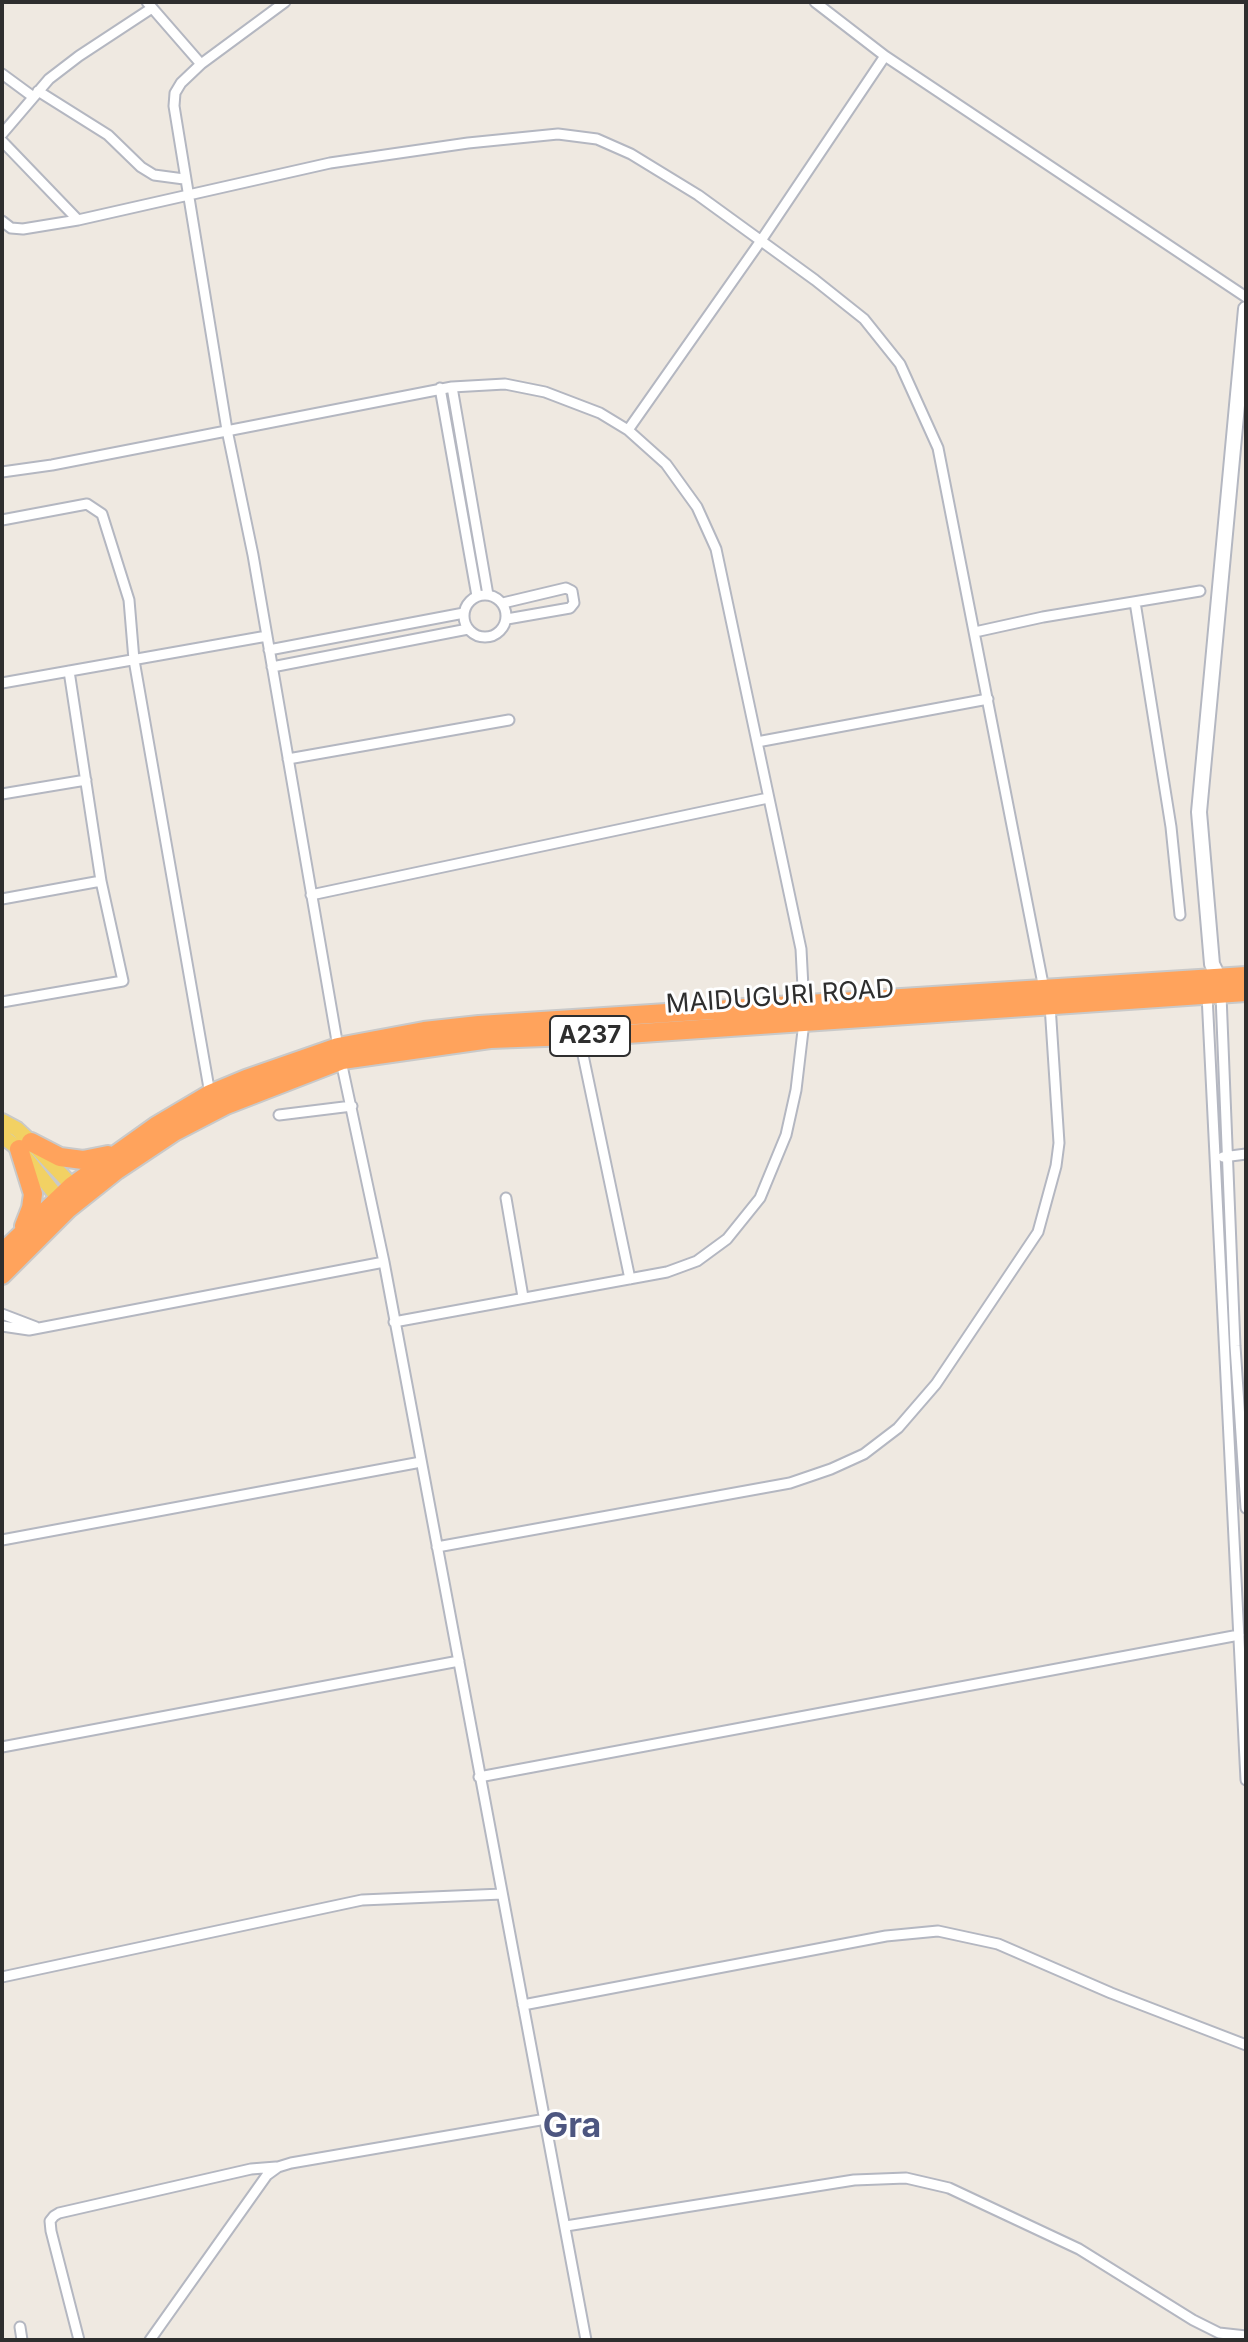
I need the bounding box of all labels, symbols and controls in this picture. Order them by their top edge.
street label: MAIDUGURI ROAD [665,973,895,1021]
road number: A237 [550,1016,630,1056]
district label: Gra [543,2107,601,2147]

